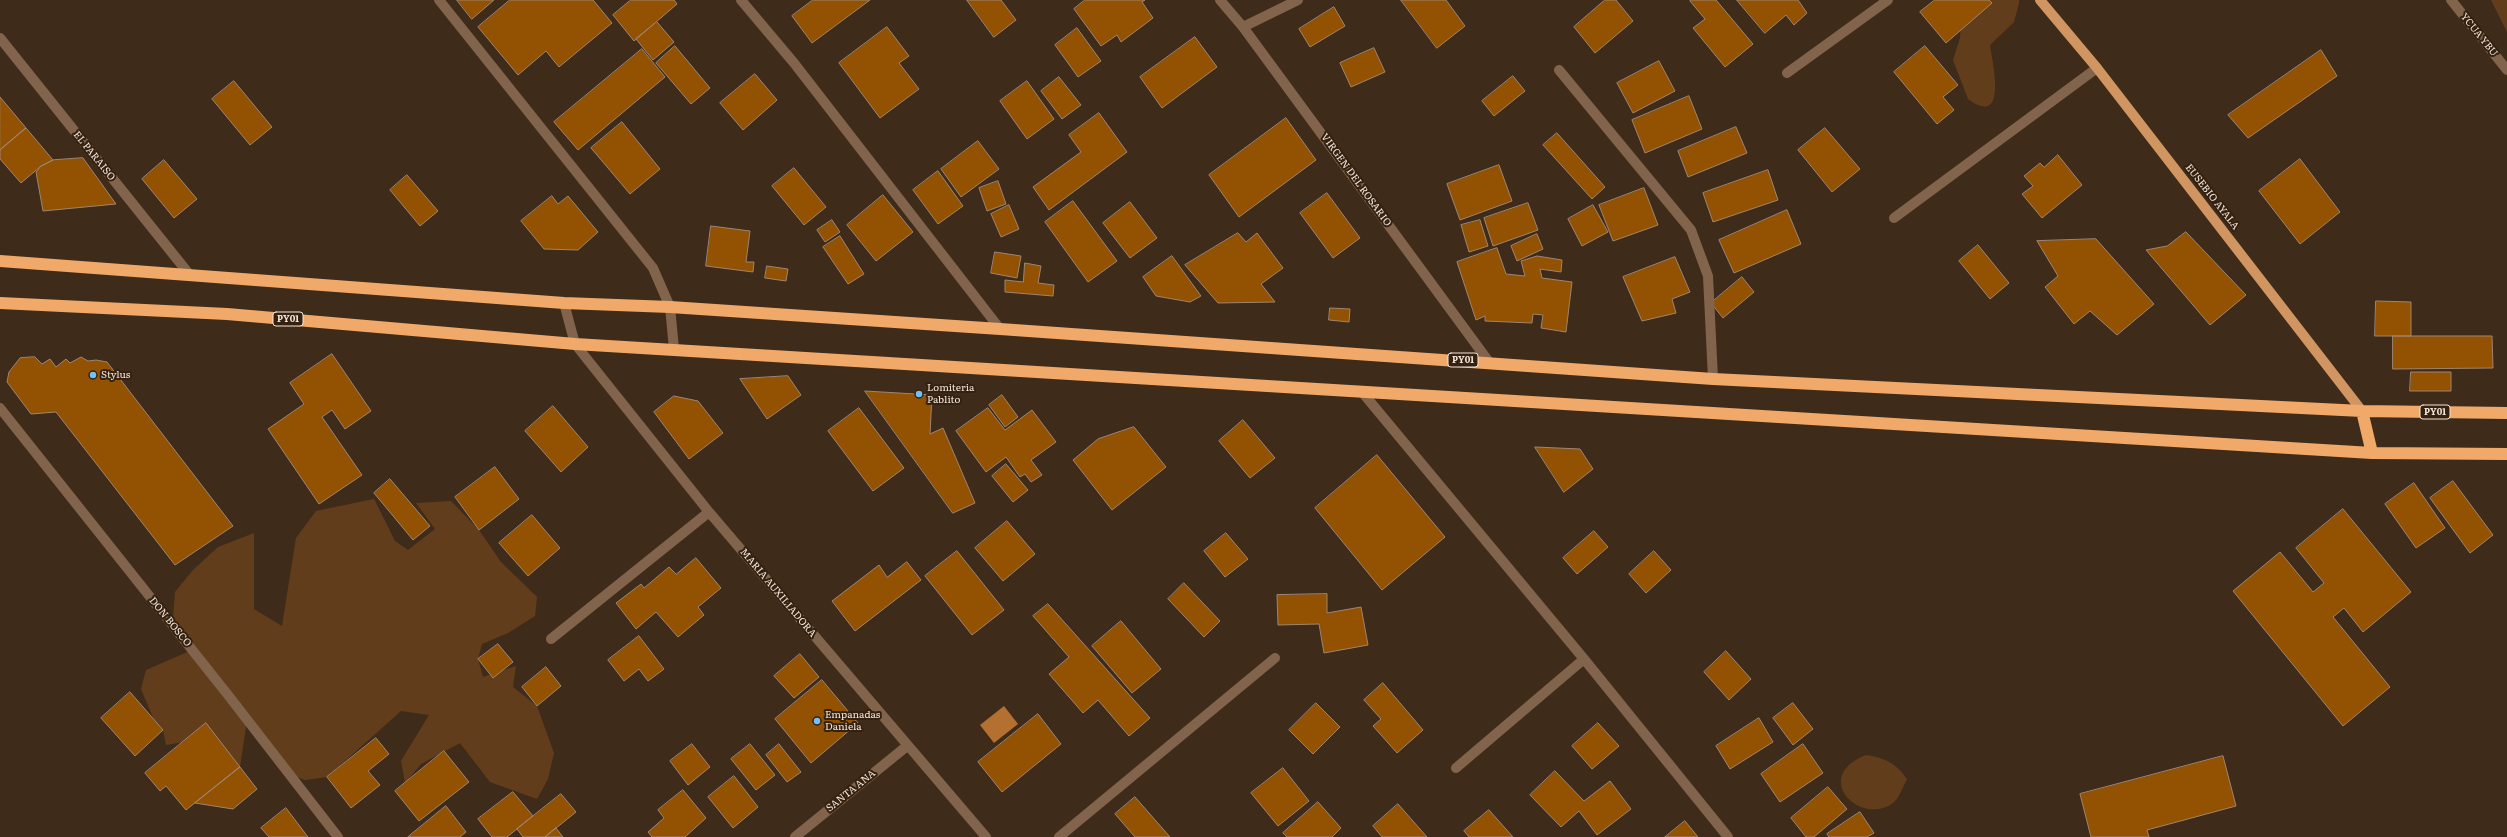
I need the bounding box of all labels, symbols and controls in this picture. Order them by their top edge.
street label: YCUA YBU [2458,11,2500,59]
street label: EL PARAISO [71,129,117,183]
street label: VIRGEN DEL ROSARIO [1318,131,1394,229]
street label: EUSEBIO AYALA [2183,162,2241,232]
road number: PY01 [273,312,303,326]
road number: PY01 [1448,353,1478,367]
place label: Stylus [101,369,130,381]
marker: Stylus [88,370,98,380]
place label: Lomiteria Pablito [927,382,974,406]
marker: Lomiteria Pablito [914,389,924,399]
road number: PY01 [2420,405,2450,419]
street label: MARIA AUXILIADORA [738,546,818,640]
street label: DON BOSCO [146,595,194,649]
place label: Empanadas Daniela [825,709,880,732]
marker: Empanadas Daniela [812,716,822,726]
street label: SANTA ANA [824,768,878,814]

